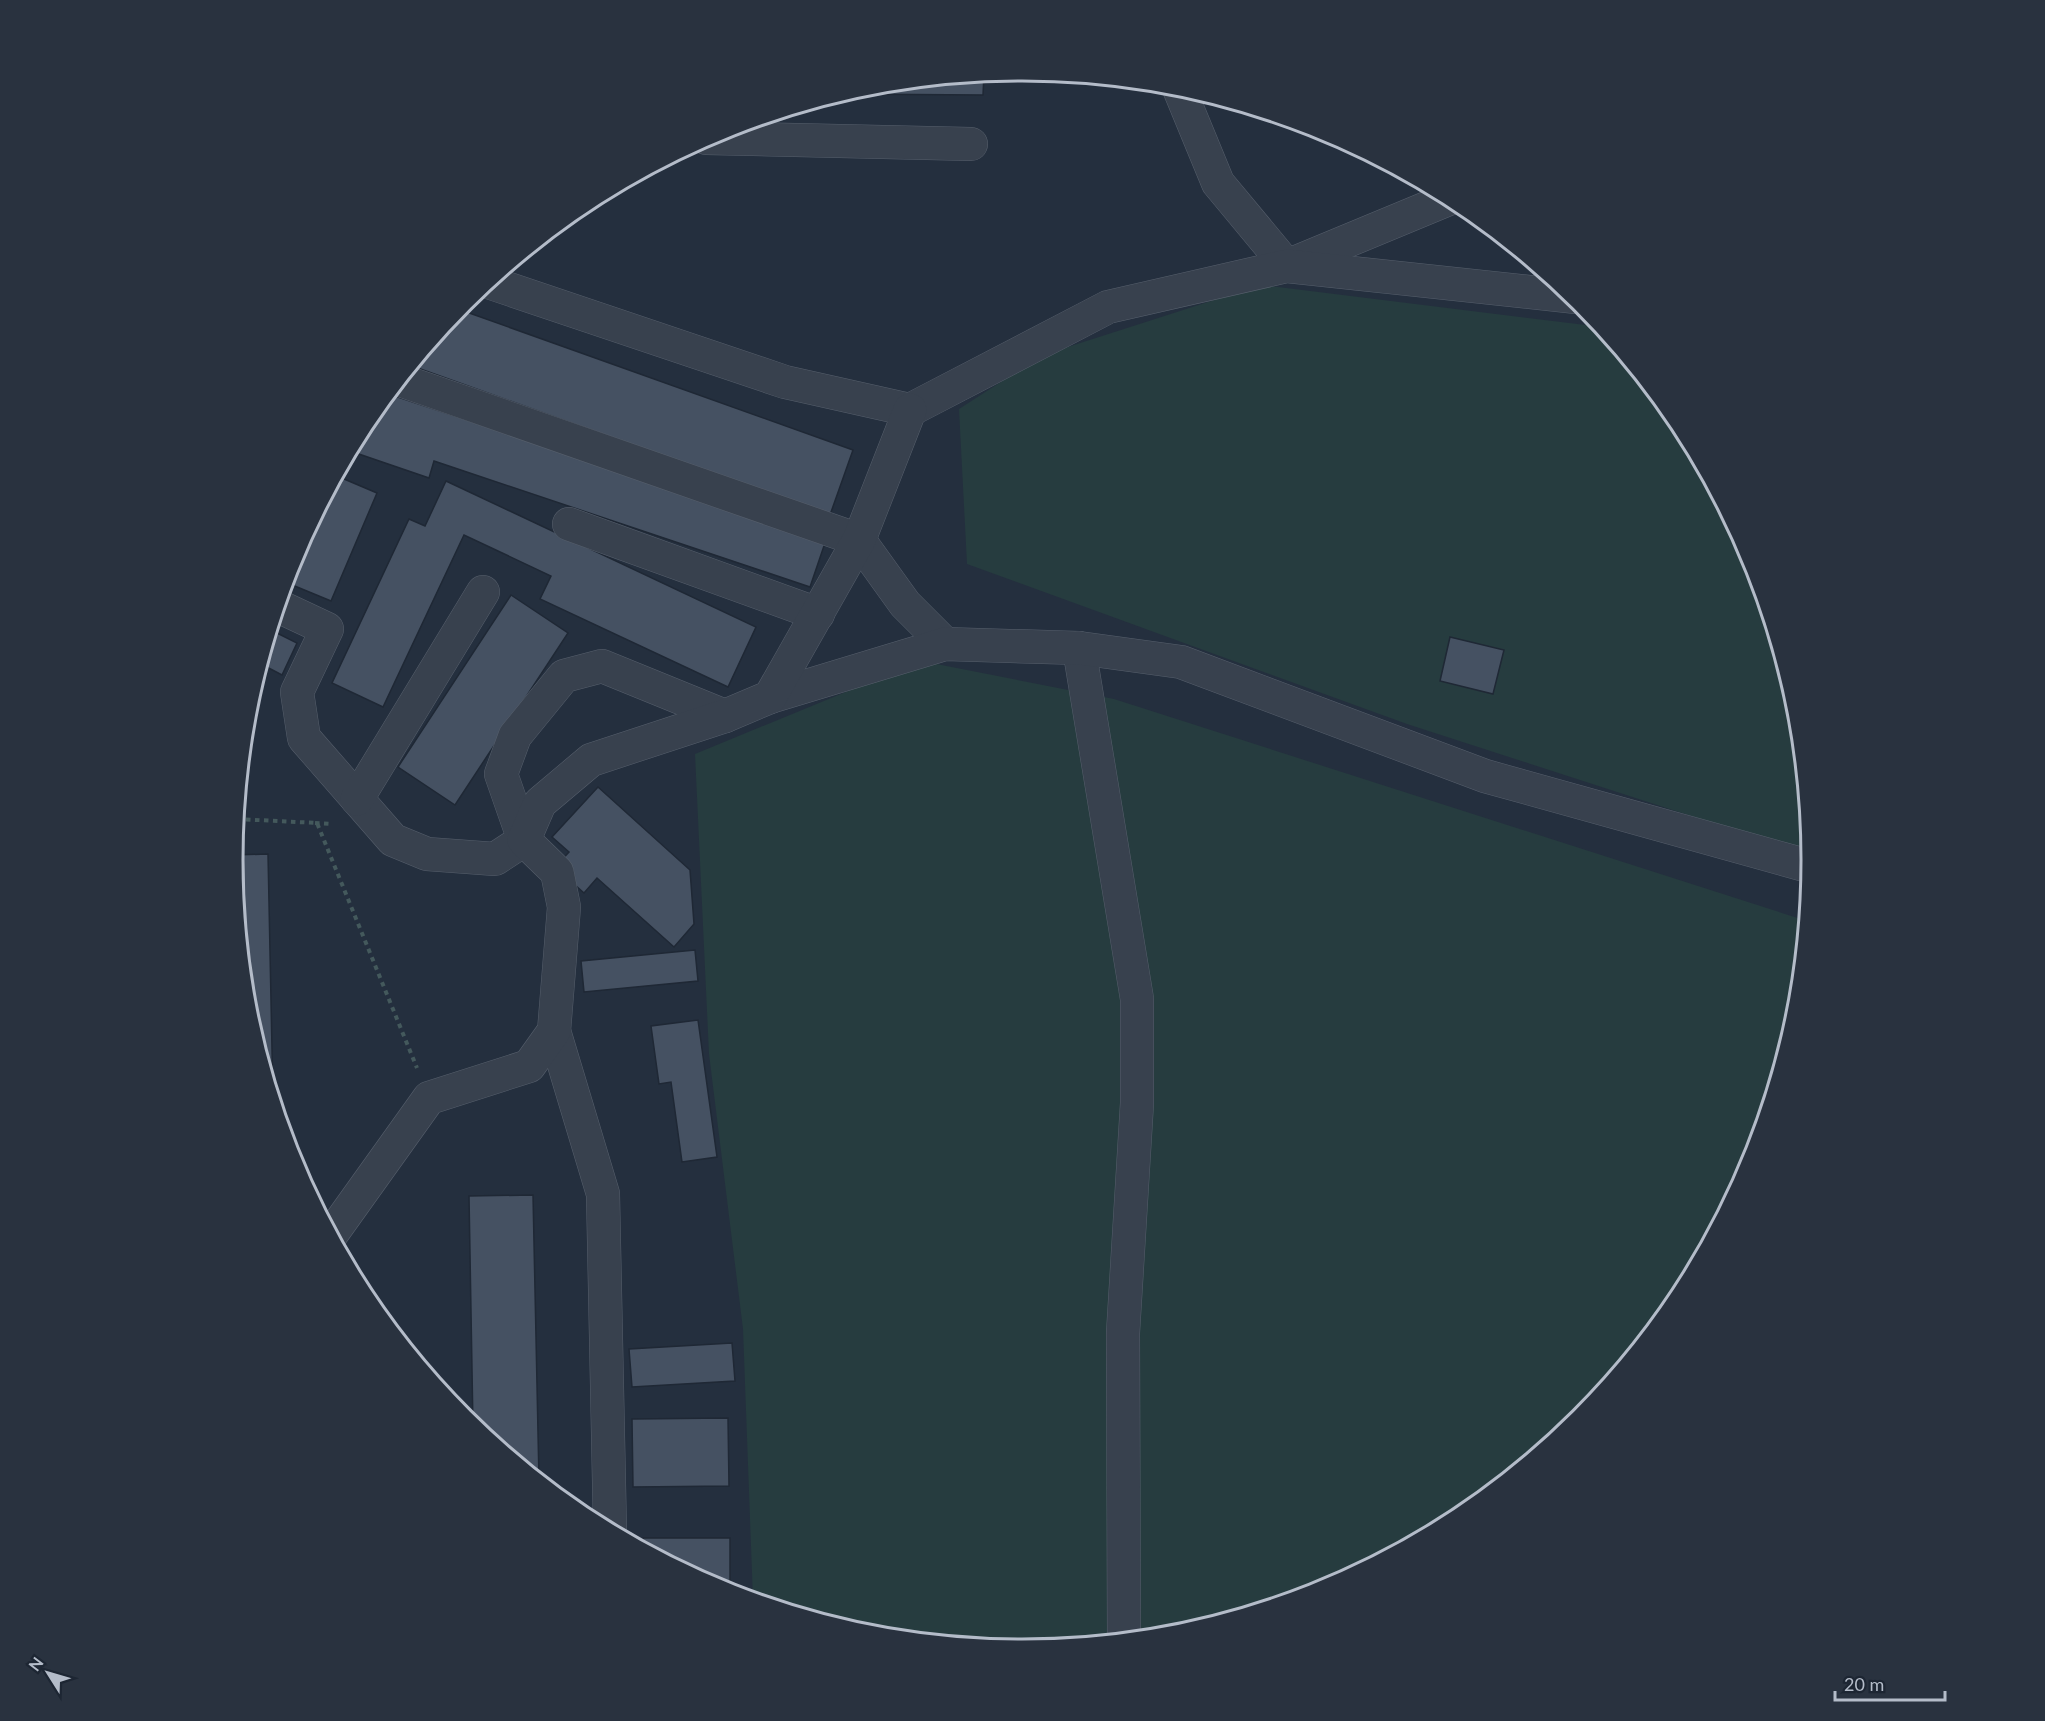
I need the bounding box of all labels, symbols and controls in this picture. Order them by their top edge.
north arrow [18,1643,78,1703]
text: N [24,1653,47,1674]
scale bar [1835,1664,1944,1702]
text: 20 m [1844,1673,1884,1695]

